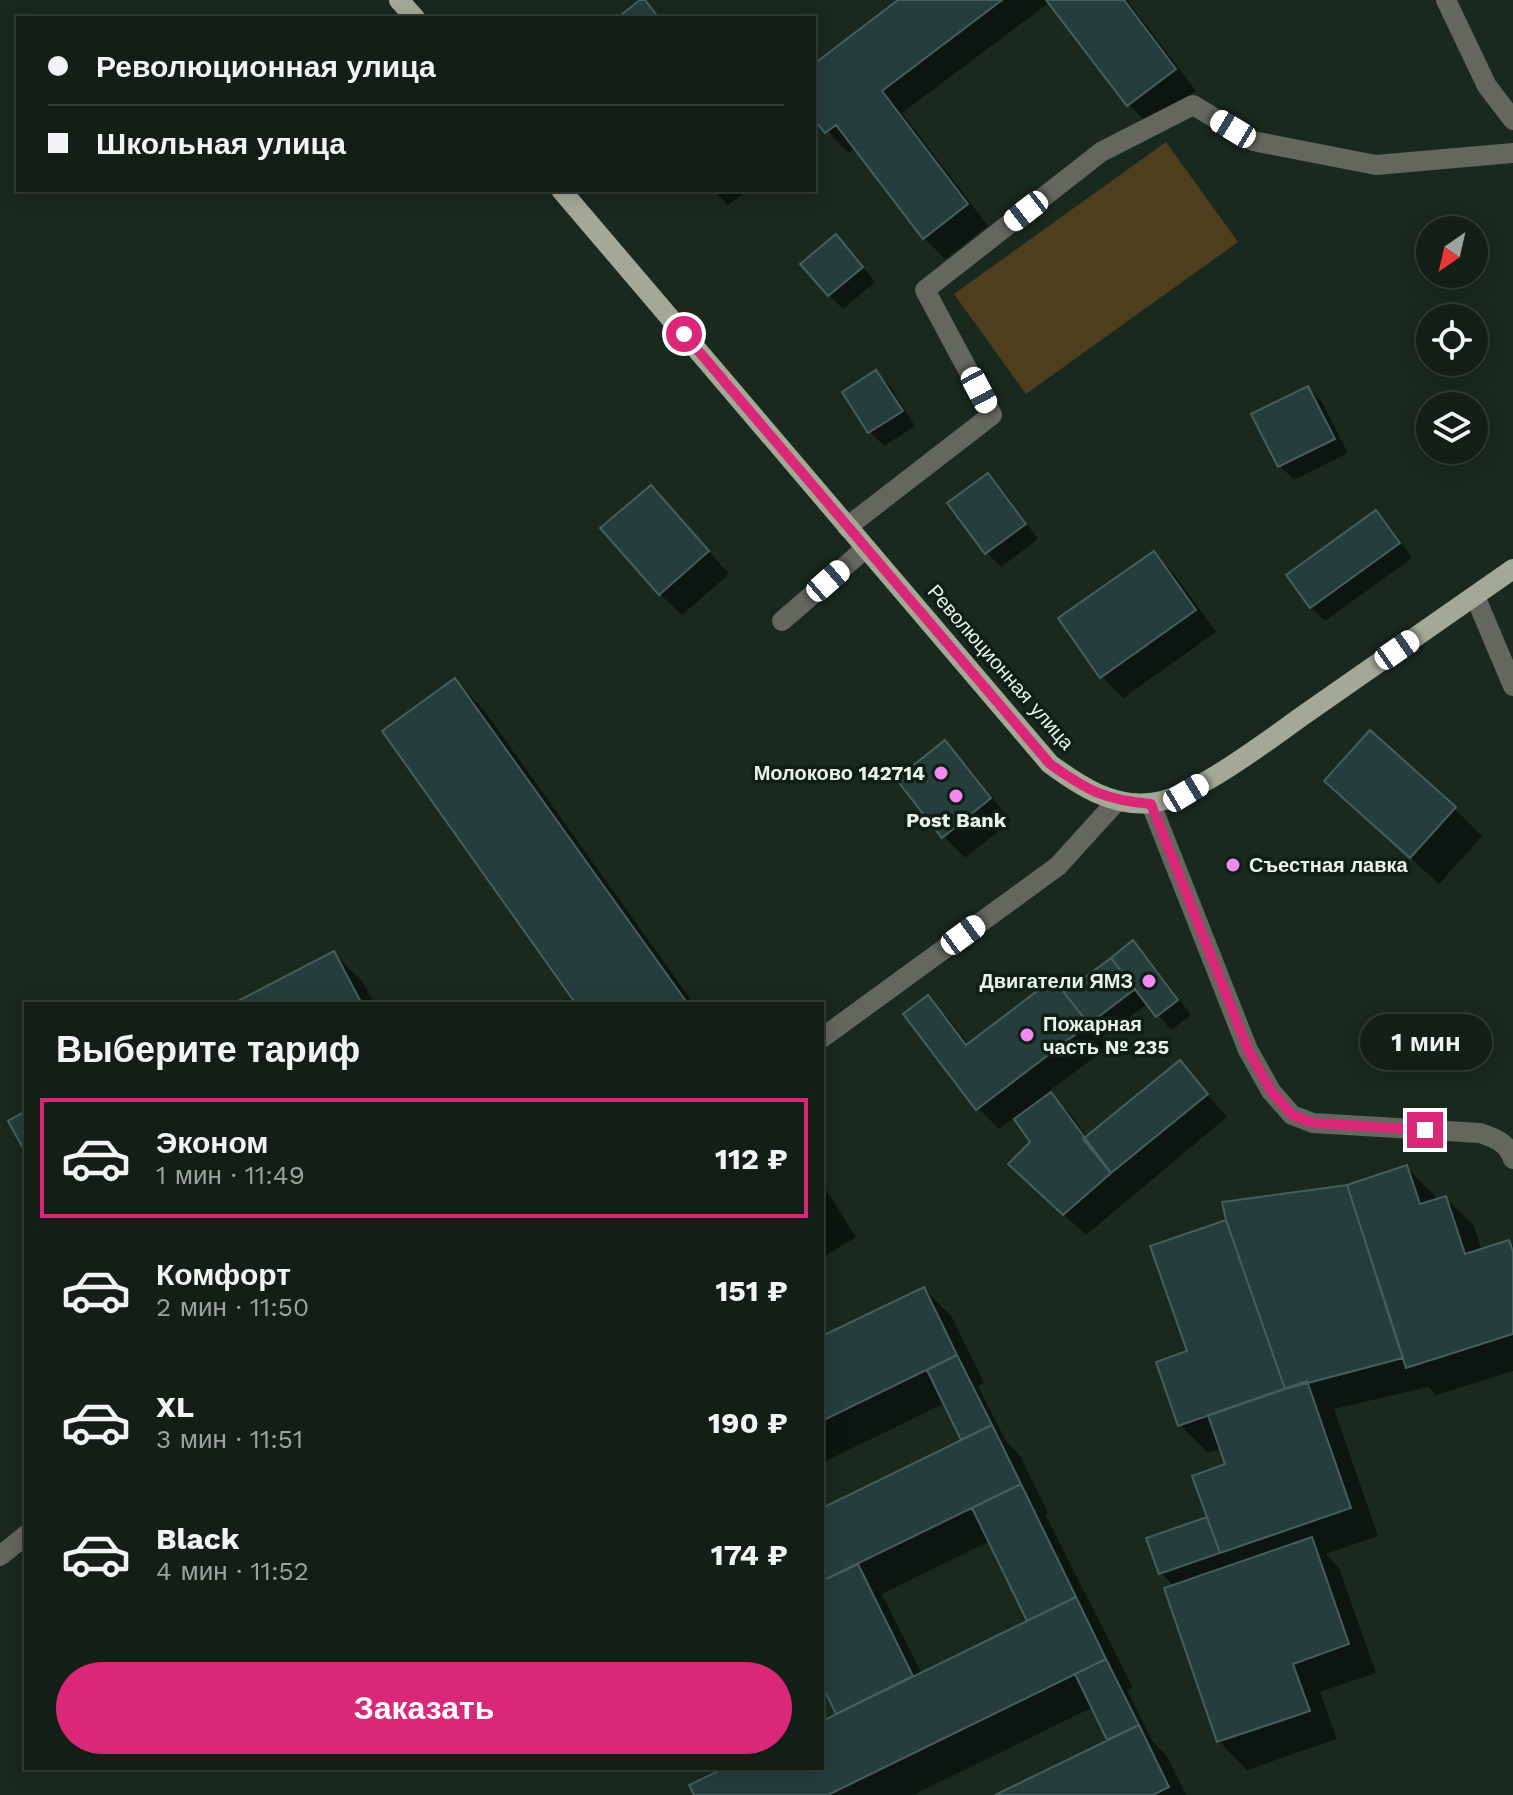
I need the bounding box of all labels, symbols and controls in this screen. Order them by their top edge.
text: Революционная улица [96,49,436,84]
car [1206,106,1260,152]
text: Школьная улица [96,126,346,161]
car [1000,187,1052,235]
north arrow [1416,216,1488,288]
map controls [1416,216,1488,464]
button: locate [1416,304,1488,376]
route start [666,316,702,352]
car [957,363,1001,417]
button: layers [1416,392,1488,464]
car [802,556,854,606]
street label: Революционная улица [923,580,1080,755]
car [1370,626,1424,674]
place label: Молоково 142714 [754,761,925,785]
marker: Молоково 142714 [932,764,950,782]
car [1159,770,1213,816]
marker: Post Bank [947,787,965,805]
place label: Post Bank [906,808,1007,832]
place label: Съестная лавка [1249,853,1409,877]
marker: Съестная лавка [1224,856,1242,874]
car [937,911,989,959]
place label: Двигатели ЯМЗ [980,969,1133,993]
marker: Двигатели ЯМЗ [1140,972,1158,990]
place label: Пожарная часть № 235 [1043,1012,1169,1059]
callout: 1 мин [1359,1014,1491,1070]
marker: Пожарная часть № 235 [1018,1026,1036,1044]
text: 1 мин [1391,1027,1461,1057]
text: Выберите тариф [56,1029,360,1071]
route end [1407,1112,1443,1148]
icon: car [60,1122,132,1194]
text: Эконом [156,1125,269,1160]
text: 112 ₽ [715,1141,788,1176]
text: 1 мин · 11:49 [156,1160,305,1190]
icon: car [60,1254,132,1326]
text: Комфорт [156,1257,291,1292]
text: 151 ₽ [715,1273,788,1308]
text: 2 мин · 11:50 [156,1292,309,1322]
icon: car [60,1386,132,1458]
text: XL [156,1389,194,1424]
text: 190 ₽ [708,1405,788,1440]
text: 3 мин · 11:51 [156,1424,303,1454]
icon: car [60,1518,132,1590]
text: Black [156,1521,240,1556]
text: 174 ₽ [711,1537,788,1572]
text: 4 мин · 11:52 [156,1556,309,1586]
button: Заказать [56,1662,792,1754]

